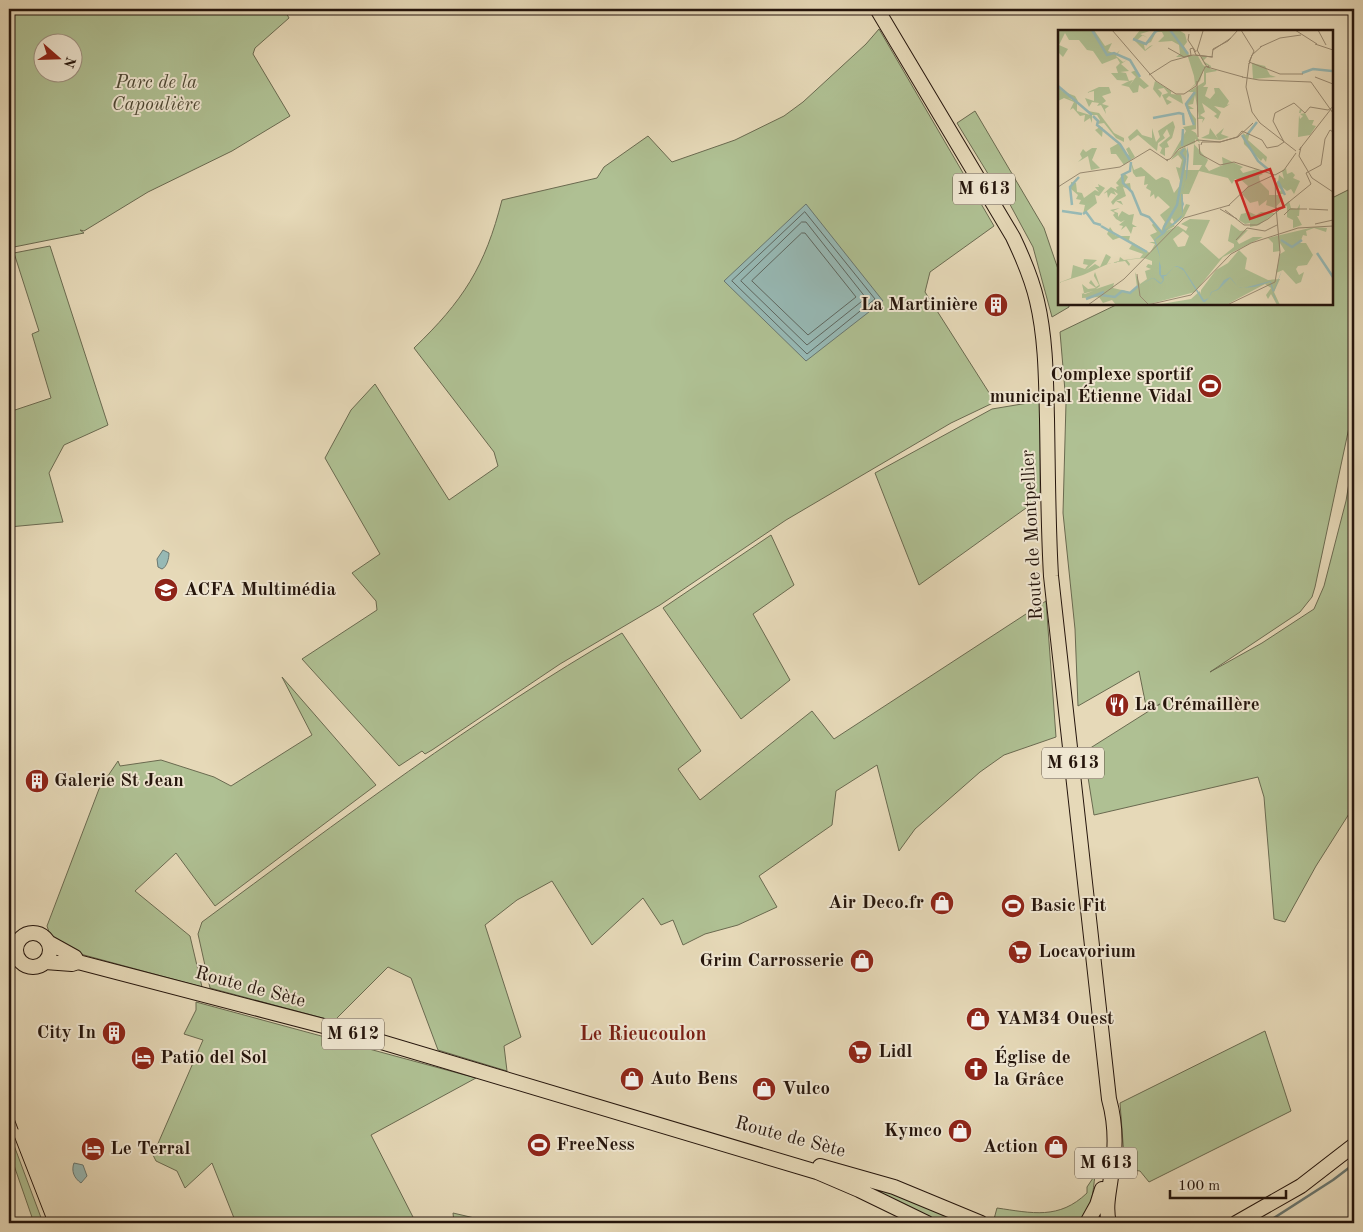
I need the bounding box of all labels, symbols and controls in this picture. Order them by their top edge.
inset map [1058,30,1333,305]
north arrow [32,32,82,82]
text: N [61,55,78,70]
park label: Parc de la Capoulière [112,74,200,115]
road number: M 613 [953,173,1015,204]
building icon: La Martinière [983,292,1009,318]
place label: La Martinière [861,296,978,315]
place label: Complexe sportif municipal Étienne Vidal [990,366,1193,407]
sports icon: Complexe sportif municipal Étienne Vidal [1197,373,1223,399]
street label: Route de Montpellier [1019,449,1047,621]
school or university icon: ACFA Multimédia [153,577,179,603]
place label: ACFA Multimédia [184,581,336,600]
restaurant icon: La Crémaillère [1104,692,1130,718]
place label: La Crémaillère [1134,696,1260,715]
road number: M 613 [1042,748,1104,778]
building icon: Galerie St Jean [24,768,50,794]
place label: Galerie St Jean [54,772,184,791]
shop icon: Air Deco.fr [929,890,955,916]
sports icon: Basic Fit [1000,893,1026,919]
place label: Air Deco.fr [828,894,924,913]
place label: Basic Fit [1030,897,1107,916]
supermarket icon: Locavorium [1007,939,1033,965]
place label: Locavorium [1038,943,1136,962]
shop icon: Grim Carrosserie [849,948,875,974]
place label: Grim Carrosserie [700,952,844,971]
street label: Route de Sète [193,964,307,1012]
shop icon: YAM34 Ouest [965,1006,991,1032]
place label: YAM34 Ouest [996,1010,1114,1029]
road number: M 612 [322,1019,384,1050]
building icon: City In [101,1020,127,1046]
place label: City In [37,1024,96,1043]
district label: Le Rieucoulon [579,1025,707,1045]
supermarket icon: Lidl [847,1039,873,1065]
place label: Lidl [878,1043,913,1062]
hotel icon: Patio del Sol [130,1045,156,1071]
place label: Église de la Grâce [994,1045,1071,1090]
place label: Patio del Sol [160,1049,267,1068]
church icon: Église de la Grâce [963,1056,989,1082]
shop icon: Auto Bens [619,1066,645,1092]
place label: Auto Bens [650,1070,738,1089]
shop icon: Vulco [751,1076,777,1102]
place label: Vulco [782,1080,830,1099]
street label: Route de Sète [733,1114,847,1162]
shop icon: Kymco [947,1118,973,1144]
place label: Kymco [884,1122,942,1141]
sports icon: FreeNess [526,1132,552,1158]
shop icon: Action [1043,1134,1069,1160]
hotel icon: Le Terral [80,1136,106,1162]
place label: FreeNess [556,1136,635,1155]
place label: Action [983,1138,1038,1157]
place label: Le Terral [110,1140,191,1159]
road number: M 613 [1075,1148,1137,1178]
scale bar [1170,1167,1287,1199]
text: 100 m [1178,1179,1220,1194]

